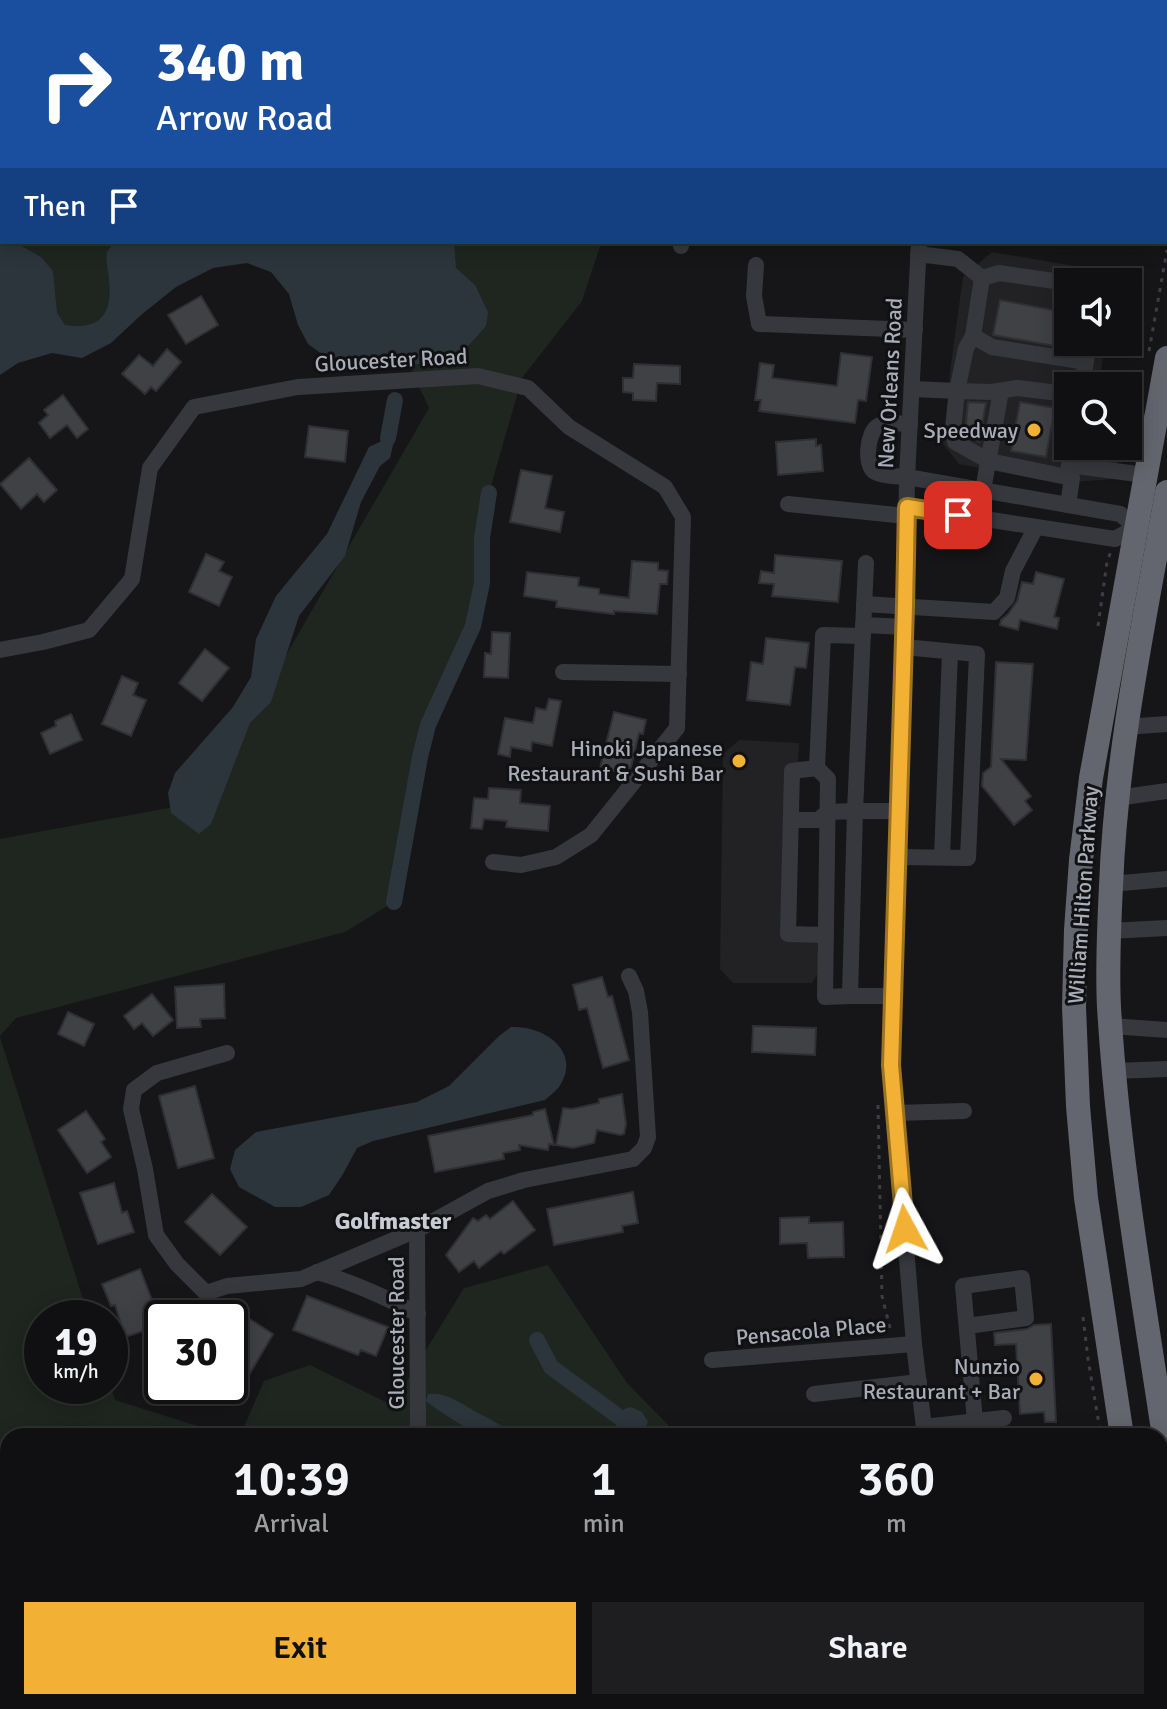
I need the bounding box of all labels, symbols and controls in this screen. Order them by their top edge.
text: 340 m [156,27,304,96]
icon: right [24,32,128,136]
text: Arrow Road [156,96,333,141]
icon: arrive [102,184,146,228]
text: Then [24,188,86,225]
map controls [1054,268,1142,460]
button: sound [1054,268,1142,356]
street label: New Orleans Road [872,297,908,469]
street label: Gloucester Road [314,343,468,377]
button: search [1054,372,1142,460]
place label: Speedway [924,417,1019,444]
marker: Speedway [1025,421,1043,439]
pin [924,481,992,549]
icon: arrive [936,493,980,537]
place label: Hinoki Japanese Restaurant & Sushi Bar [507,735,723,787]
marker: Hinoki Japanese Restaurant & Sushi Bar [730,752,748,770]
street label: William Hilton Parkway [1062,784,1104,1005]
position arrow [863,1187,947,1271]
district label: Golfmaster [335,1206,452,1236]
street label: Gloucester Road [383,1256,410,1410]
speed limit sign: 30 [144,1300,248,1404]
street label: Pensacola Place [735,1311,887,1351]
text: 19 [54,1317,98,1367]
place label: Nunzio Restaurant + Bar [863,1353,1020,1405]
text: km/h [53,1359,99,1384]
marker: Nunzio Restaurant + Bar [1027,1370,1045,1388]
text: 10:39 [233,1450,350,1509]
text: 1 [591,1450,617,1509]
text: 360 [857,1450,935,1509]
text: Arrival [254,1508,329,1540]
text: min [583,1508,625,1540]
text: m [886,1508,907,1540]
button: Exit [24,1602,576,1694]
button: Share [592,1602,1144,1694]

